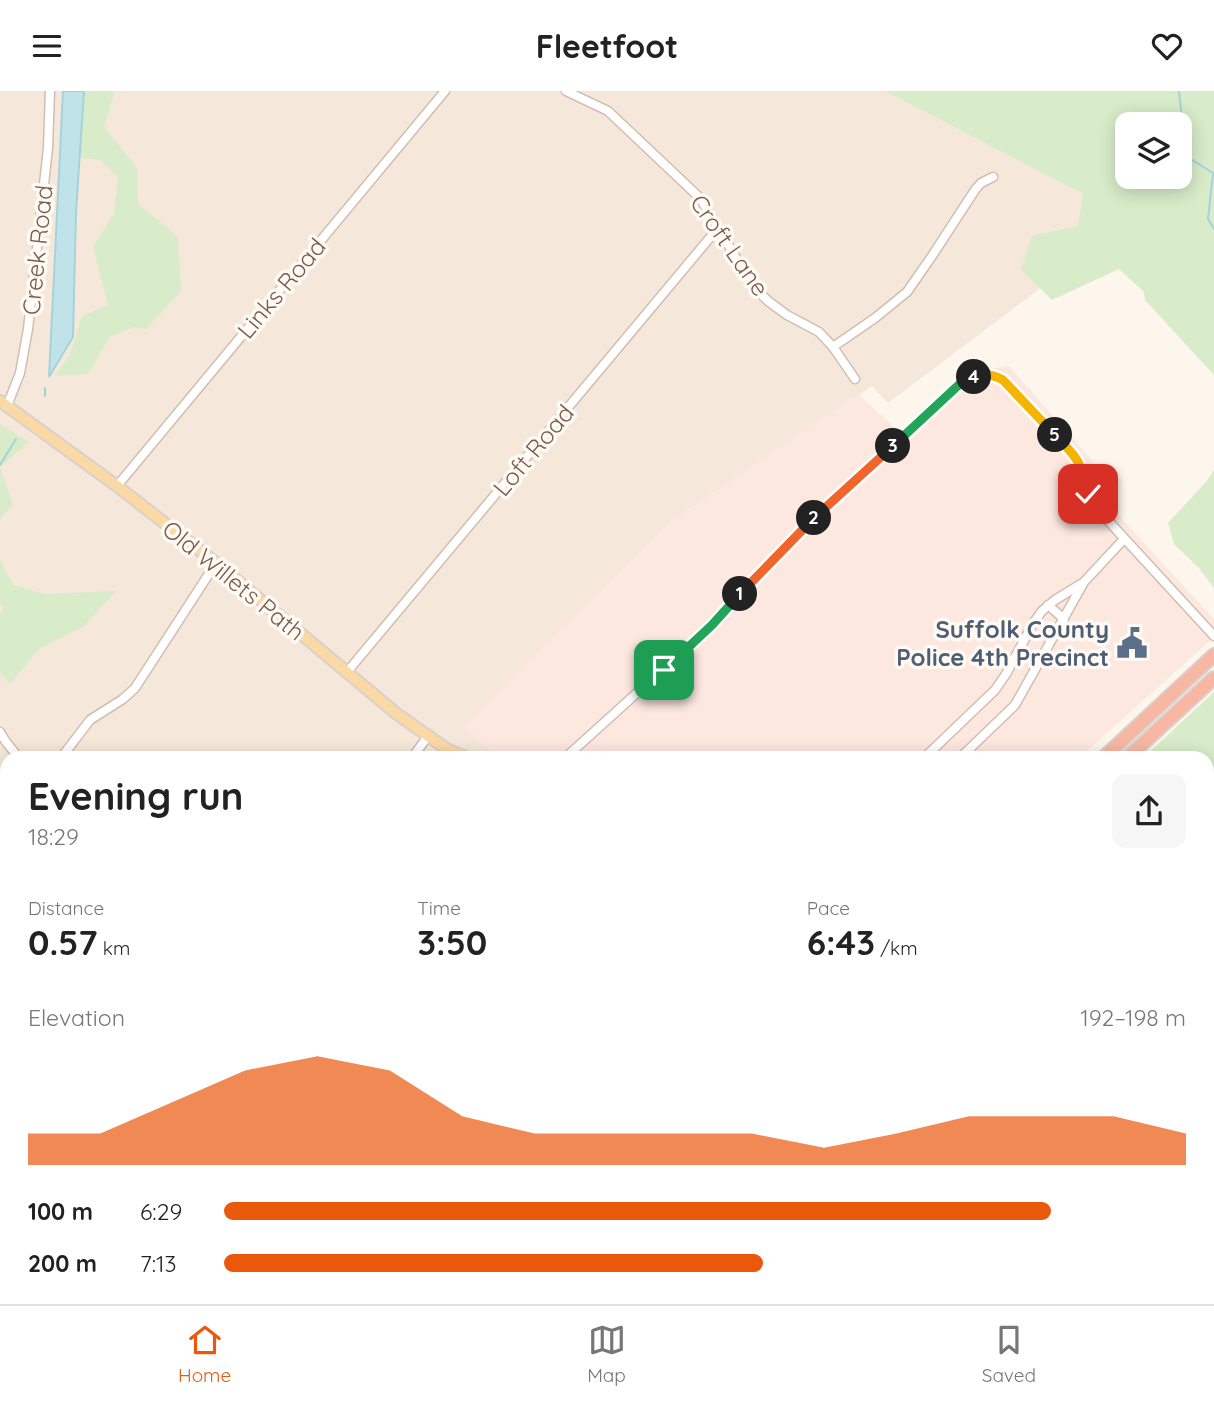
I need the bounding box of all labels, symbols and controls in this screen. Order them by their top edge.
text: Fleetfoot [536,26,678,66]
icon: menu [28,27,66,65]
icon: heart [1148,27,1186,65]
map controls [1115,112,1192,189]
button: layers [1115,112,1192,189]
street label: Creek Road [15,184,59,316]
street label: Croft Lane [684,188,776,302]
street label: Links Road [230,232,332,344]
pin: 4 [956,359,992,395]
text: 4 [968,364,979,388]
street label: Loft Road [486,398,580,502]
pin: 5 [1038,417,1072,453]
text: 5 [1049,422,1060,446]
pin: 3 [876,429,910,463]
text: 3 [887,433,898,457]
pin [1058,464,1118,524]
icon: check [1069,475,1107,513]
pin: 2 [796,501,832,535]
text: 2 [808,505,819,529]
street label: Old Willets Path [157,513,311,647]
pin: 1 [722,577,758,611]
text: 1 [736,581,743,605]
place label: Suffolk County Police 4th Precinct [896,614,1109,672]
public building icon: Suffolk County Police 4th Precinct [1115,626,1149,660]
pin [634,640,694,700]
icon: arrive [645,651,683,689]
text: Evening run [28,772,243,820]
button: share [1112,774,1186,848]
text: 18:29 [28,822,79,851]
text: Distance [28,896,104,920]
text: Time [417,896,461,920]
text: Pace [807,896,850,920]
text: 0.57 [28,920,98,964]
text: 3:50 [417,920,487,964]
text: 6:43 [807,920,875,964]
text: km [98,936,130,960]
text: /km [875,936,918,960]
text: Elevation [28,1003,125,1032]
text: 192–198 m [1080,1003,1186,1032]
text: 100 m [28,1197,93,1226]
text: 6:29 [140,1197,182,1226]
text: 200 m [28,1249,97,1278]
text: 7:13 [140,1249,177,1278]
tab: Home [178,1321,231,1387]
tab: Map [587,1321,626,1387]
tab: Saved [982,1321,1036,1387]

